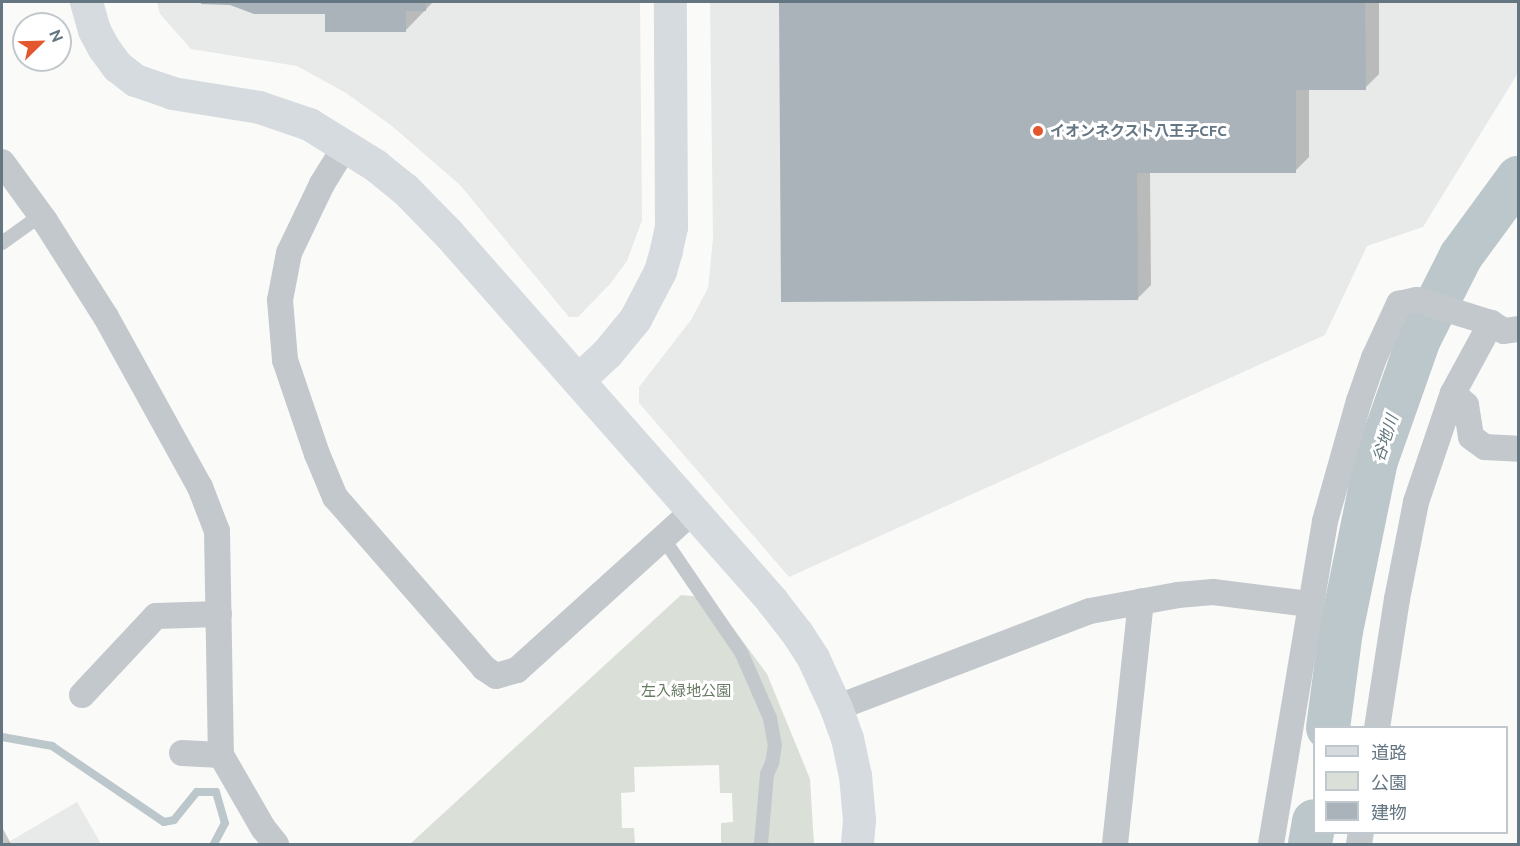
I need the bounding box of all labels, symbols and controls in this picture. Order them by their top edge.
north arrow [12,12,72,72]
text: N [46,27,67,45]
place label: イオンネクスト八王子CFC [1050,122,1228,140]
marker: イオンネクスト八王子CFC [1031,124,1045,138]
water label: 谷地川 [1368,412,1402,464]
park label: 左入緑地公園 [641,682,731,700]
legend [1313,726,1508,834]
text: 道路 [1371,742,1407,762]
text: 公園 [1371,772,1407,792]
text: 建物 [1371,802,1407,822]

